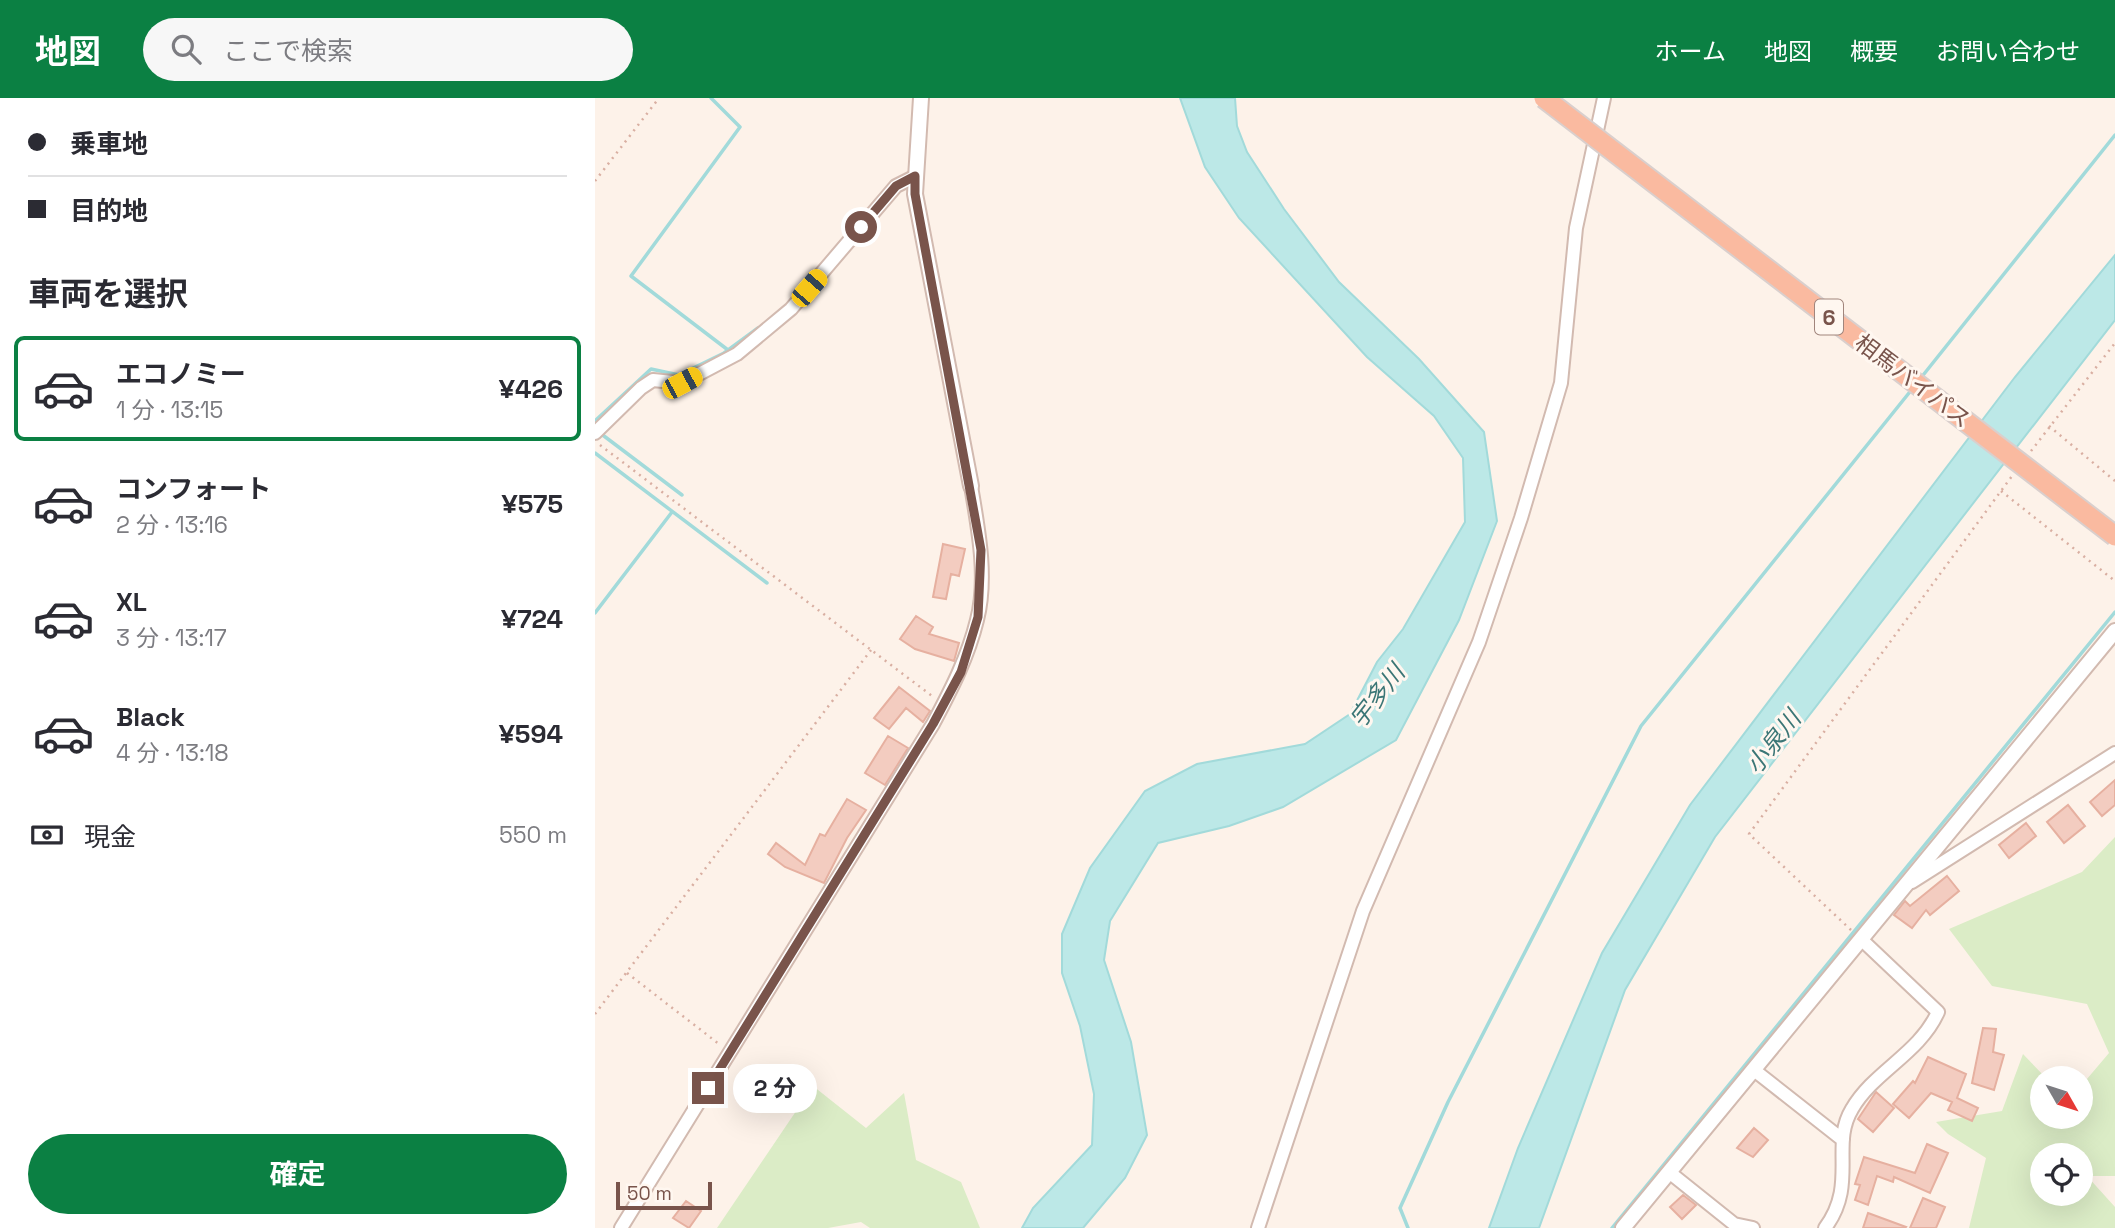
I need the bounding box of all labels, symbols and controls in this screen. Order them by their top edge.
search box [143,18,633,81]
icon: search [167,30,205,68]
text: 地図 [35,31,101,73]
text: ここで検索 [223,34,353,68]
text: ホーム [1655,36,1726,67]
text: 地図 [1764,36,1812,67]
text: 概要 [1850,36,1898,67]
text: お問い合わせ [1936,36,2080,67]
text: 乗車地 [70,127,148,161]
text: 目的地 [70,194,148,228]
route start [845,211,877,243]
car [788,265,831,311]
text: 車両を選択 [28,274,188,314]
road number: 6 [1815,300,1843,334]
street label: 相馬バイパス [1849,328,1977,434]
icon: car [32,357,95,420]
text: エコノミー [116,357,246,391]
car [659,364,706,402]
text: ¥426 [499,372,563,406]
text: 1 分 · 13:15 [116,395,223,425]
icon: car [32,472,95,535]
text: コンフォート [116,472,271,506]
text: ¥575 [502,487,563,521]
text: 2 分 · 13:16 [116,510,228,540]
text: XL [116,585,147,619]
icon: car [32,587,95,650]
text: ¥724 [501,602,563,636]
text: 3 分 · 13:17 [116,623,227,653]
water label: 宇多川 [1343,656,1413,734]
text: Black [116,700,185,734]
icon: car [32,702,95,765]
water label: 小泉川 [1739,702,1809,780]
text: ¥594 [499,717,563,751]
text: 4 分 · 13:18 [116,738,229,768]
icon: cash [28,816,66,854]
text: 現金 [84,820,136,854]
text: 550 m [499,820,567,850]
callout: 2 分 [733,1063,817,1112]
north arrow [2030,1066,2093,1129]
map controls [2030,1066,2093,1206]
route end [692,1072,724,1104]
text: 2 分 [754,1073,796,1103]
button: 確定 [28,1134,567,1214]
button: locate [2030,1143,2093,1206]
scale bar [616,1179,712,1211]
text: 50 m [627,1181,672,1206]

